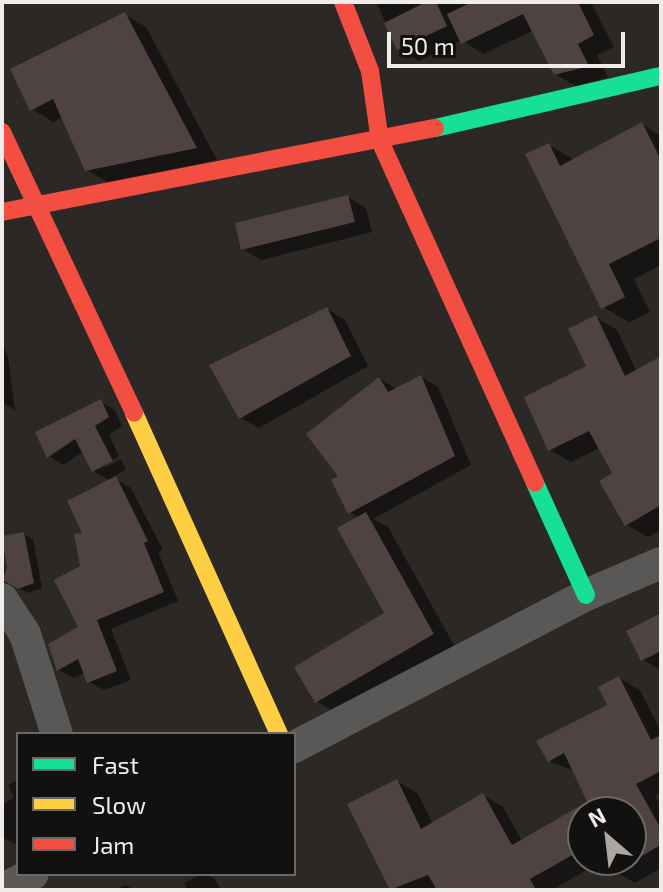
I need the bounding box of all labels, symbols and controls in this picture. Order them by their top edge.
scale bar [391,16,629,66]
text: 50 m [401,31,455,60]
legend [16,732,296,876]
text: Fast [92,750,139,779]
text: Slow [92,790,146,819]
north arrow [567,796,647,876]
text: N [584,801,610,832]
text: Jam [92,830,134,859]

